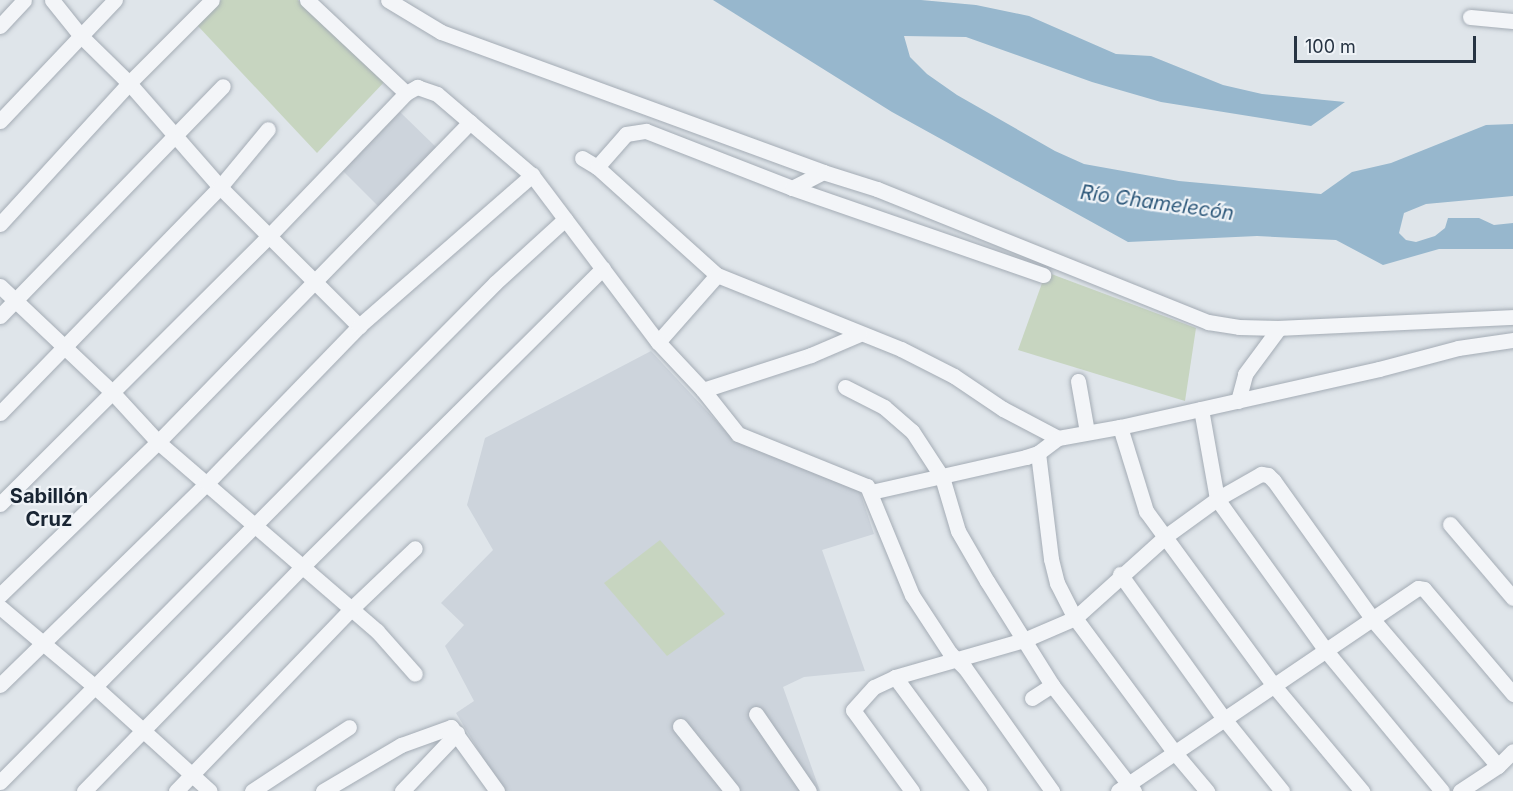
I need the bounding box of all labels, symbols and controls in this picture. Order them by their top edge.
scale bar [1297,24,1478,62]
text: 100 m [1305,36,1356,57]
water label: Río Chamelecón [1079,180,1235,226]
district label: Sabillón Cruz [10,484,88,531]

